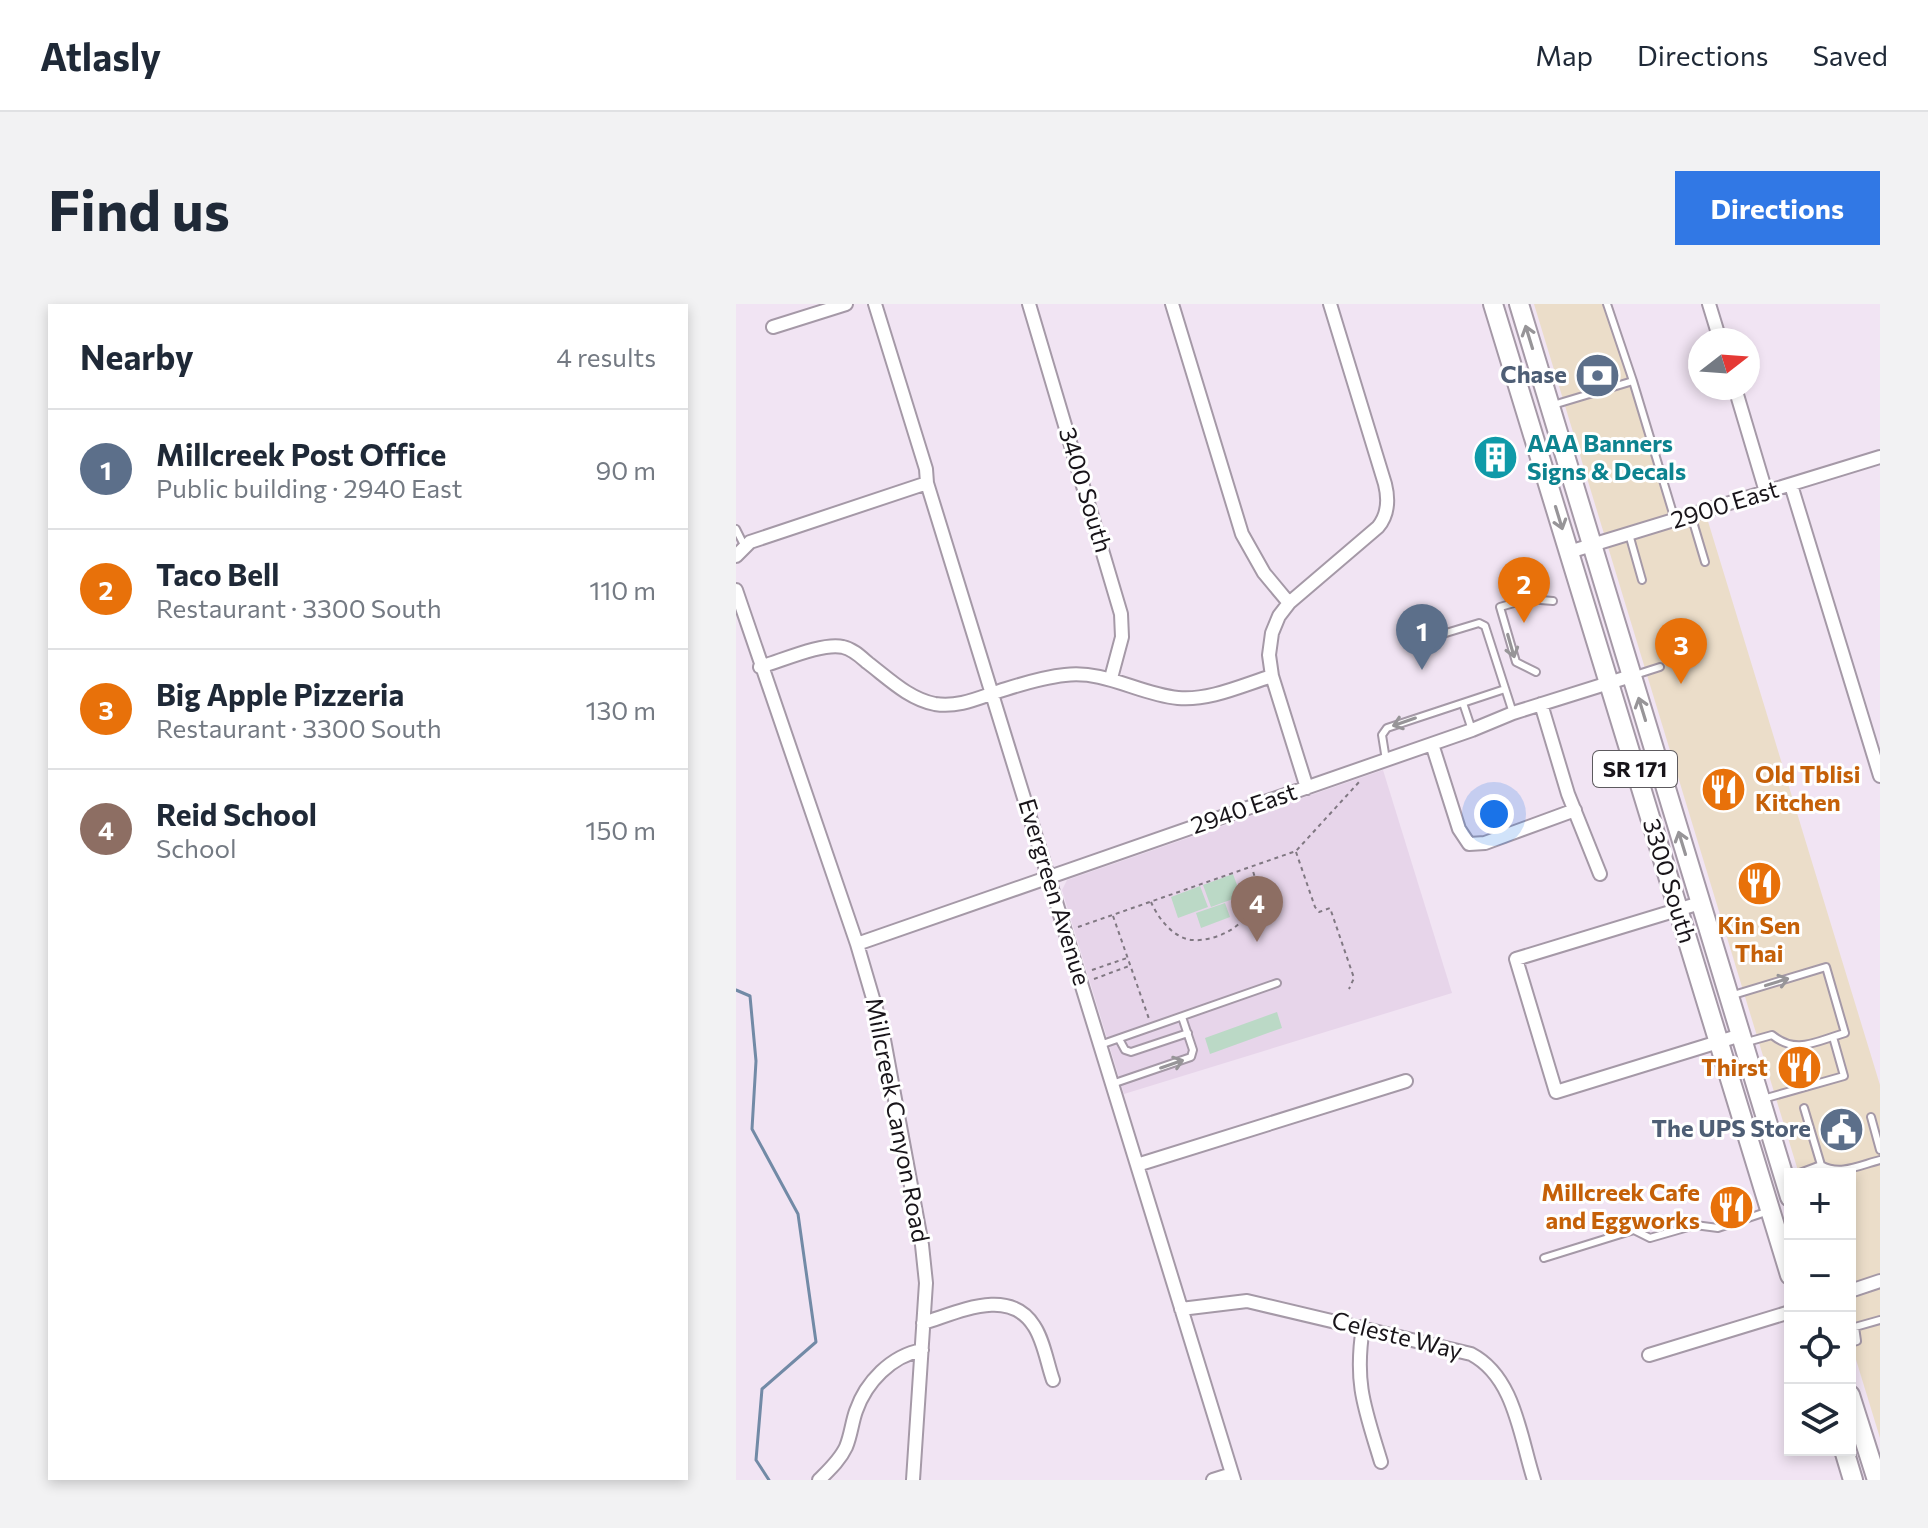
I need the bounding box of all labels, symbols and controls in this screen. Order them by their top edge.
text: Atlasly [40,32,161,79]
text: Map [1535,38,1593,72]
text: Directions [1637,38,1768,72]
text: Saved [1812,38,1888,72]
button: Directions [1675,171,1880,245]
text: Find us [48,174,230,243]
one-way arrow [1521,324,1536,350]
north arrow [1688,328,1760,400]
text: Nearby [80,335,194,377]
text: 4 results [556,341,656,372]
bank icon: Chase [1574,351,1622,399]
place label: Chase [1500,359,1567,388]
street label: 3400 South [1054,423,1119,556]
place label: AAA Banners Signs & Decals [1527,428,1686,485]
building icon: AAA Banners Signs & Decals [1472,434,1520,482]
text: Millcreek Post Office [156,435,446,472]
text: 1 [100,454,112,485]
text: 90 m [596,454,656,485]
text: Public building · 2940 East [156,472,462,503]
street label: 2900 East [1667,473,1782,534]
one-way arrow [1552,505,1567,530]
text: Taco Bell [156,555,279,592]
pin: 2 [1498,557,1550,623]
text: 2 [99,574,113,605]
text: 110 m [589,574,656,605]
text: Restaurant · 3300 South [156,592,442,623]
pin: 1 [1396,604,1448,670]
pin: 3 [1655,618,1707,684]
one-way arrow [1504,633,1519,659]
text: Big Apple Pizzeria [156,675,404,712]
text: 3 [98,694,114,725]
text: 130 m [585,694,656,725]
one-way arrow [1634,697,1649,723]
text: Restaurant · 3300 South [156,712,442,743]
one-way arrow [1392,716,1417,731]
road number: SR 171 [1593,751,1677,787]
place label: Old Tblisi Kitchen [1755,759,1861,816]
restaurant icon: Old Tblisi Kitchen [1700,765,1748,813]
street label: 2940 East [1187,776,1300,839]
your location [1474,794,1514,834]
text: Reid School [156,795,317,832]
street label: Evergreen Avenue [1013,795,1098,989]
text: 4 [98,814,114,845]
text: 150 m [585,814,656,845]
street label: 3300 South [1638,815,1703,946]
one-way arrow [1674,831,1689,857]
text: School [156,832,237,863]
restaurant icon: Kin Sen Thai [1735,860,1783,908]
pin: 4 [1231,876,1283,942]
place label: Kin Sen Thai [1718,910,1800,967]
one-way arrow [1764,974,1790,989]
street label: Millcreek Canyon Road [861,995,936,1244]
restaurant icon: Thirst [1775,1044,1823,1092]
place label: Thirst [1701,1052,1768,1081]
one-way arrow [1159,1056,1184,1071]
public building icon: The UPS Store [1818,1105,1866,1153]
place label: The UPS Store [1652,1113,1811,1142]
map controls [1784,1168,1856,1456]
button: + [1784,1168,1856,1240]
place label: Millcreek Cafe and Eggworks [1541,1177,1700,1234]
restaurant icon: Millcreek Cafe and Eggworks [1707,1183,1755,1231]
button: − [1784,1240,1856,1312]
street label: Celeste Way [1329,1304,1466,1365]
button: locate [1784,1312,1856,1384]
button: layers [1784,1384,1856,1456]

